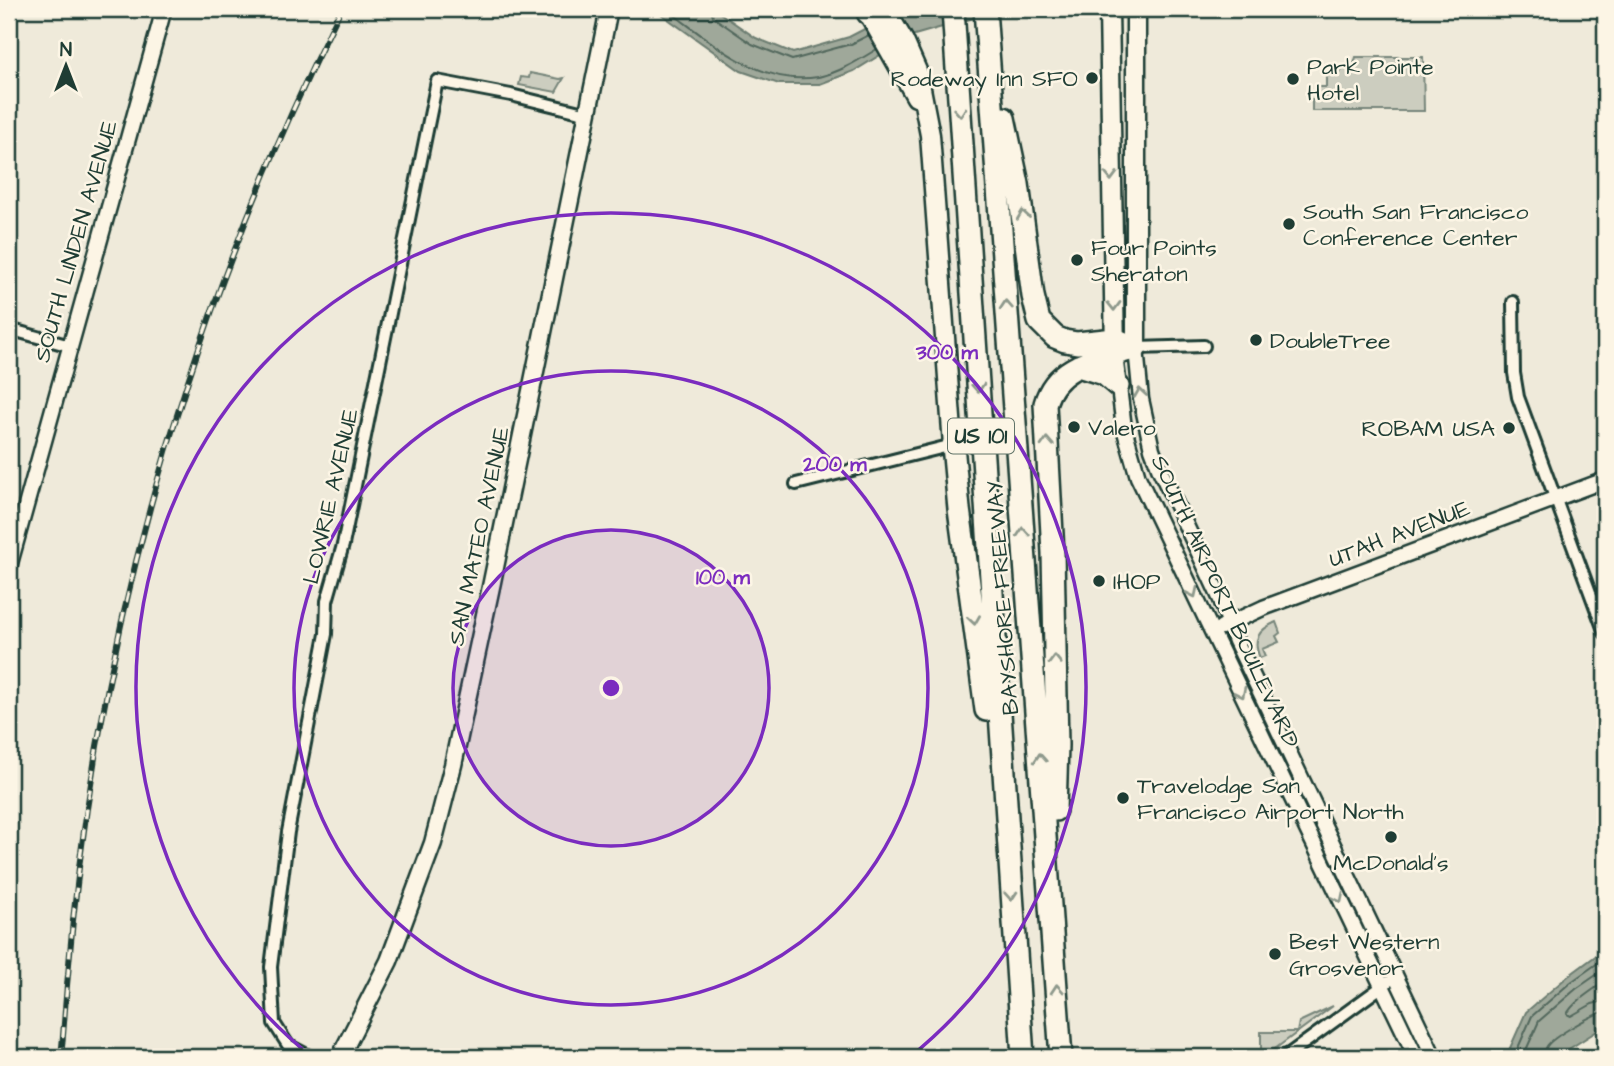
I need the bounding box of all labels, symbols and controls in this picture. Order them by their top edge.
north arrow [32,32,102,102]
text: N [60,37,72,64]
place label: Park Pointe Hotel [1307,51,1434,109]
place label: Rodeway Inn SFO [890,63,1078,96]
marker: Rodeway Inn SFO [1084,70,1100,86]
marker: Park Pointe Hotel [1285,71,1301,87]
one-way arrow [953,107,968,118]
street label: SOUTH LINDEN AVENUE [26,116,126,366]
one-way arrow [1103,171,1119,182]
place label: South San Francisco Conference Center [1303,196,1528,254]
one-way arrow [1015,209,1030,221]
marker: South San Francisco Conference Center [1281,216,1297,232]
place label: Four Points Sheraton [1091,232,1217,290]
marker: Four Points Sheraton [1069,252,1085,268]
one-way arrow [999,299,1014,310]
one-way arrow [1106,301,1121,312]
place label: DoubleTree [1270,325,1390,357]
marker: DoubleTree [1248,332,1264,348]
text: 300 m [915,338,979,367]
one-way arrow [970,383,985,394]
one-way arrow [1133,387,1148,399]
street label: LOWRIE AVENUE [295,405,367,587]
place label: Valero [1088,412,1156,444]
place label: ROBAM USA [1361,413,1495,445]
road number: US 101 [948,418,1014,453]
marker: Valero [1066,419,1082,435]
marker: ROBAM USA [1501,420,1517,436]
street label: SAN MATEO AVENUE [440,423,518,649]
one-way arrow [1039,437,1054,448]
text: 200 m [802,450,867,479]
street label: SOUTH AIRPORT BOULEVARD [1143,450,1307,753]
street label: BAYSHORE FREEWAY [979,480,1027,716]
street label: UTAH AVENUE [1324,492,1475,576]
one-way arrow [1016,526,1031,537]
text: 100 m [696,563,751,592]
place label: IHOP [1113,566,1161,598]
marker: IHOP [1091,573,1107,589]
one-way arrow [1184,586,1198,598]
one-way arrow [966,614,981,626]
one-way arrow [1047,655,1062,666]
centre of rings [599,676,623,700]
one-way arrow [1232,686,1246,698]
one-way arrow [1033,753,1048,764]
place label: Travelodge San Francisco Airport North [1137,770,1404,828]
marker: Travelodge San Francisco Airport North [1115,790,1131,806]
marker: McDonald's [1383,829,1399,845]
place label: McDonald's [1333,847,1449,879]
one-way arrow [1003,891,1018,902]
one-way arrow [1331,891,1345,903]
place label: Best Western Grosvenor [1289,926,1439,984]
marker: Best Western Grosvenor [1267,946,1283,962]
one-way arrow [1049,983,1064,994]

